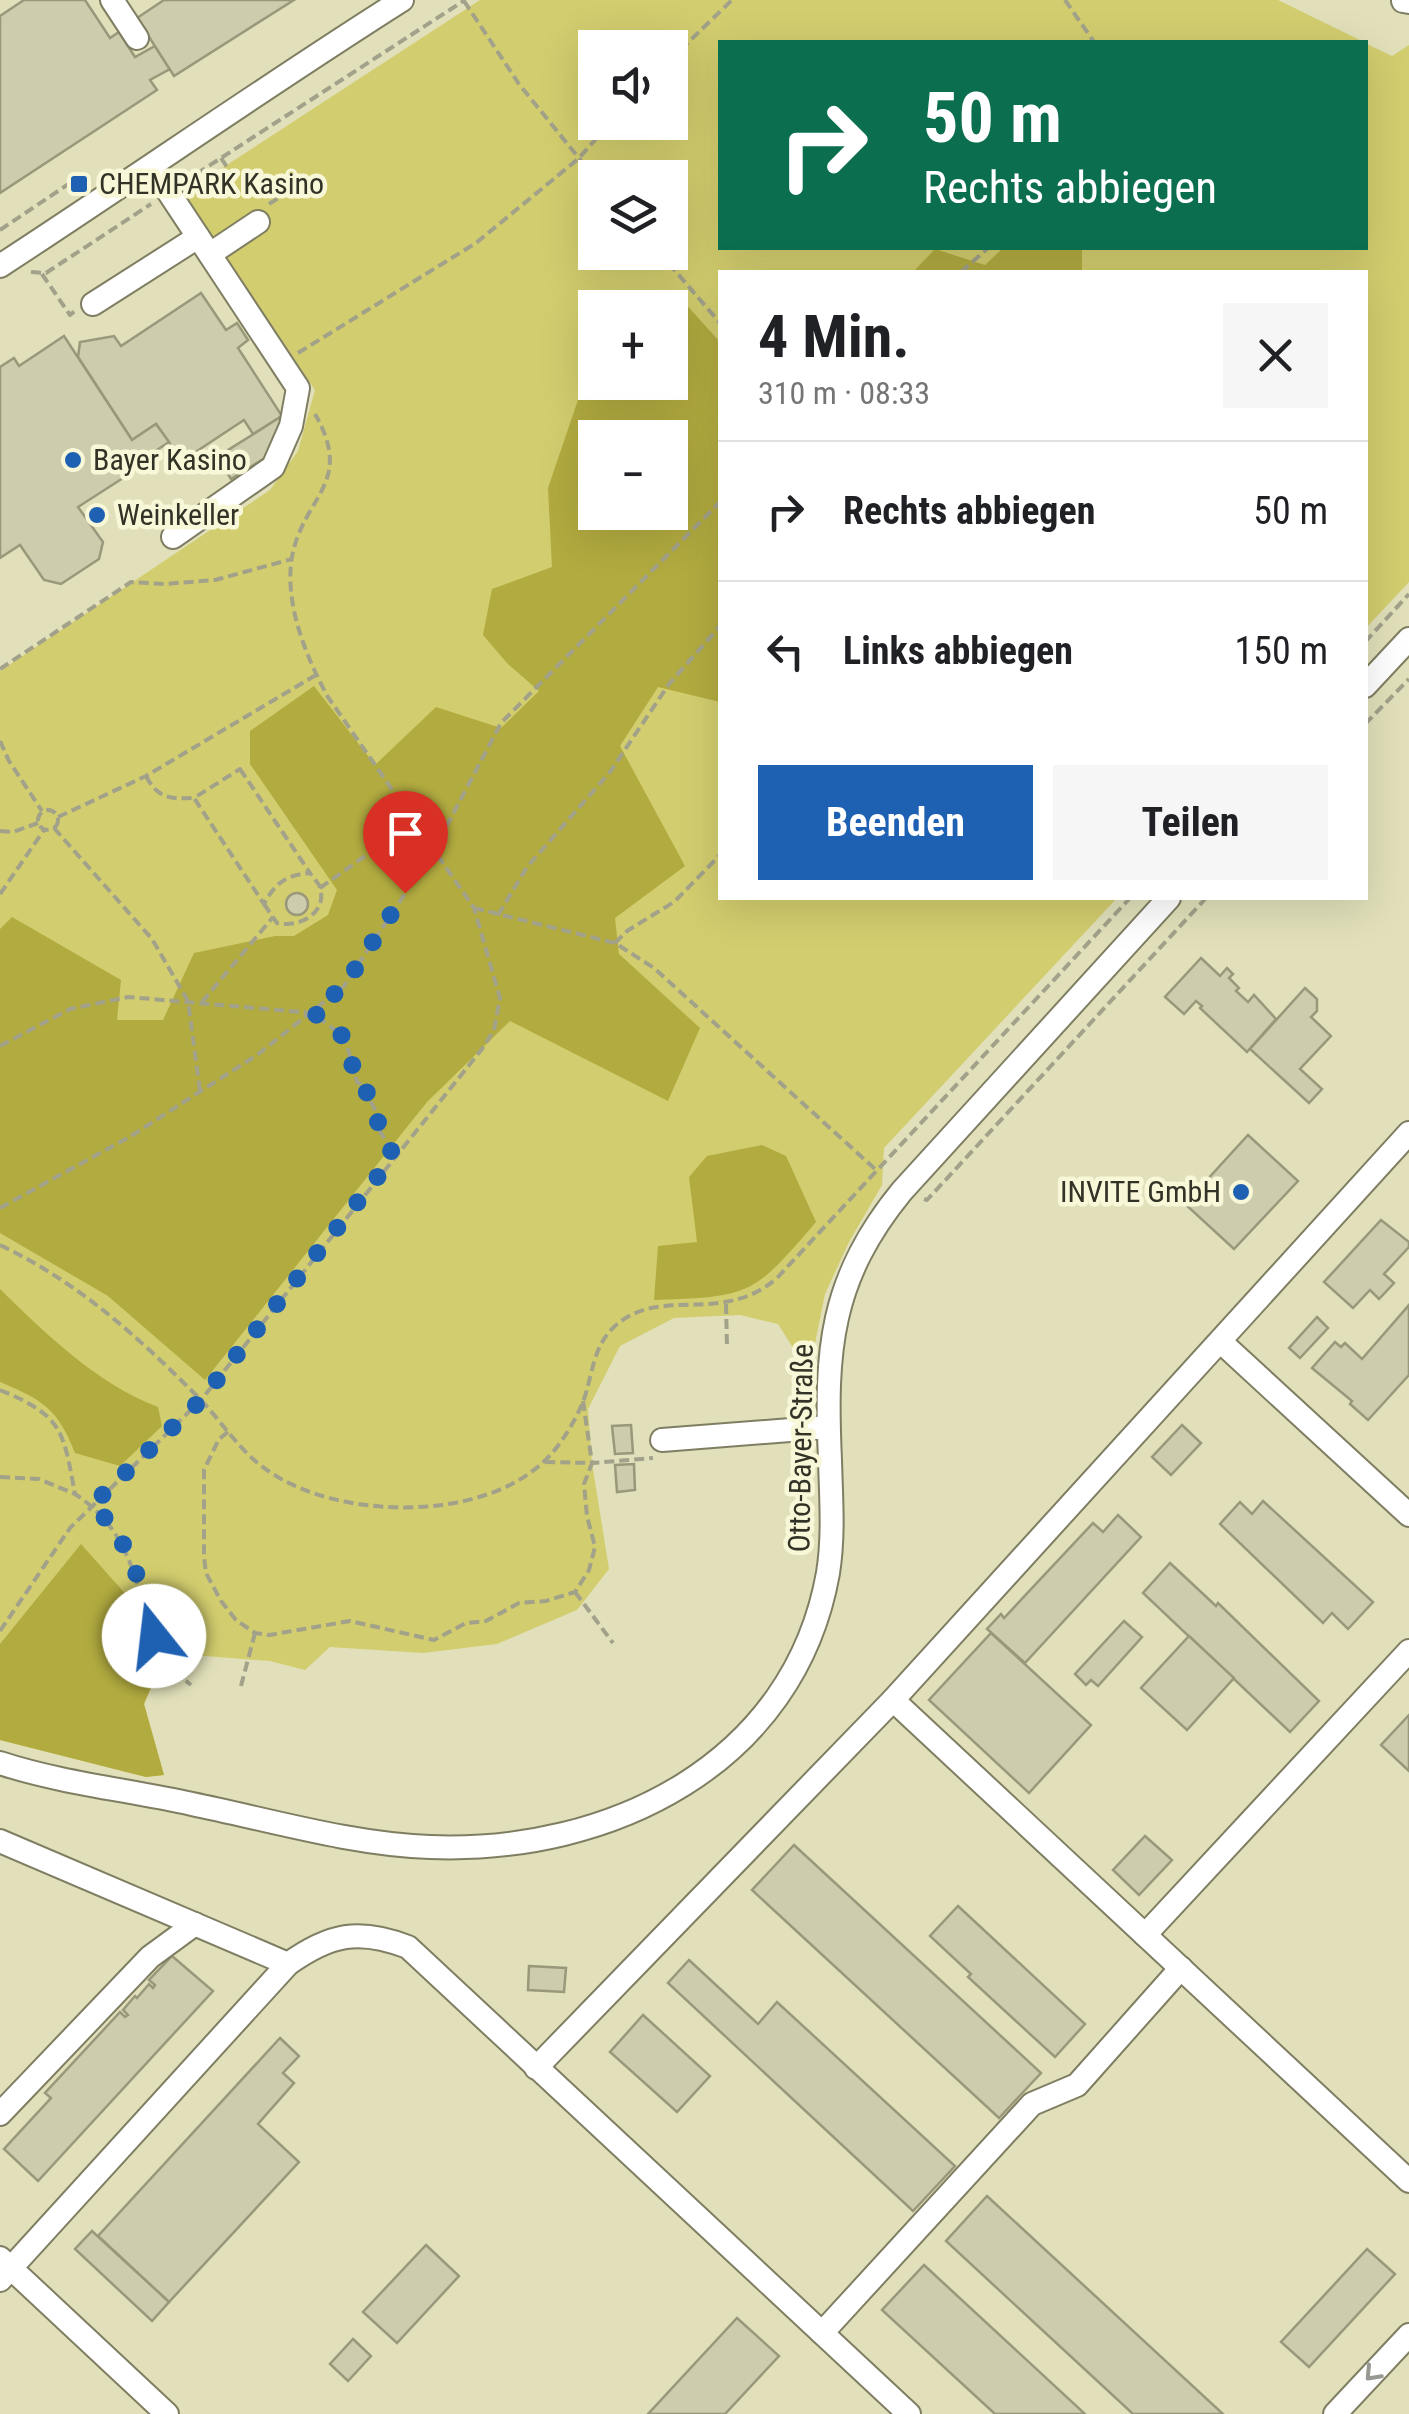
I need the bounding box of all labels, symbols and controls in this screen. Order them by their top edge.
map controls [578,30,688,530]
button: sound [578,30,688,140]
text: 50 m [923,77,1062,159]
icon: right [758,80,888,210]
button: layers [578,160,688,270]
text: Rechts abbiegen [923,161,1217,214]
place label: CHEMPARK Kasino [99,166,324,201]
marker: CHEMPARK Kasino [68,173,90,195]
button: + [578,290,688,400]
text: 4 Min. [758,301,910,372]
button: close [1223,303,1328,408]
text: 310 m · 08:33 [758,374,930,412]
button: − [578,420,688,530]
place label: Bayer Kasino [93,442,247,477]
marker: Bayer Kasino [62,449,84,471]
icon: right [758,484,813,539]
text: Rechts abbiegen [843,489,1095,533]
text: 50 m [1253,489,1328,533]
place label: Weinkeller [117,497,239,532]
marker: Weinkeller [86,504,108,526]
icon: left [758,624,813,679]
text: Links abbiegen [843,629,1073,673]
text: 150 m [1234,629,1328,673]
button: Beenden [758,765,1033,880]
button: Teilen [1053,765,1328,880]
pin [363,791,448,894]
icon: arrive [378,806,433,861]
place label: INVITE GmbH [1060,1174,1221,1209]
marker: INVITE GmbH [1230,1181,1252,1203]
street label: Otto-Bayer-Straße [781,1343,820,1553]
position arrow [102,1584,206,1688]
one-way arrow [1366,2363,1384,2381]

